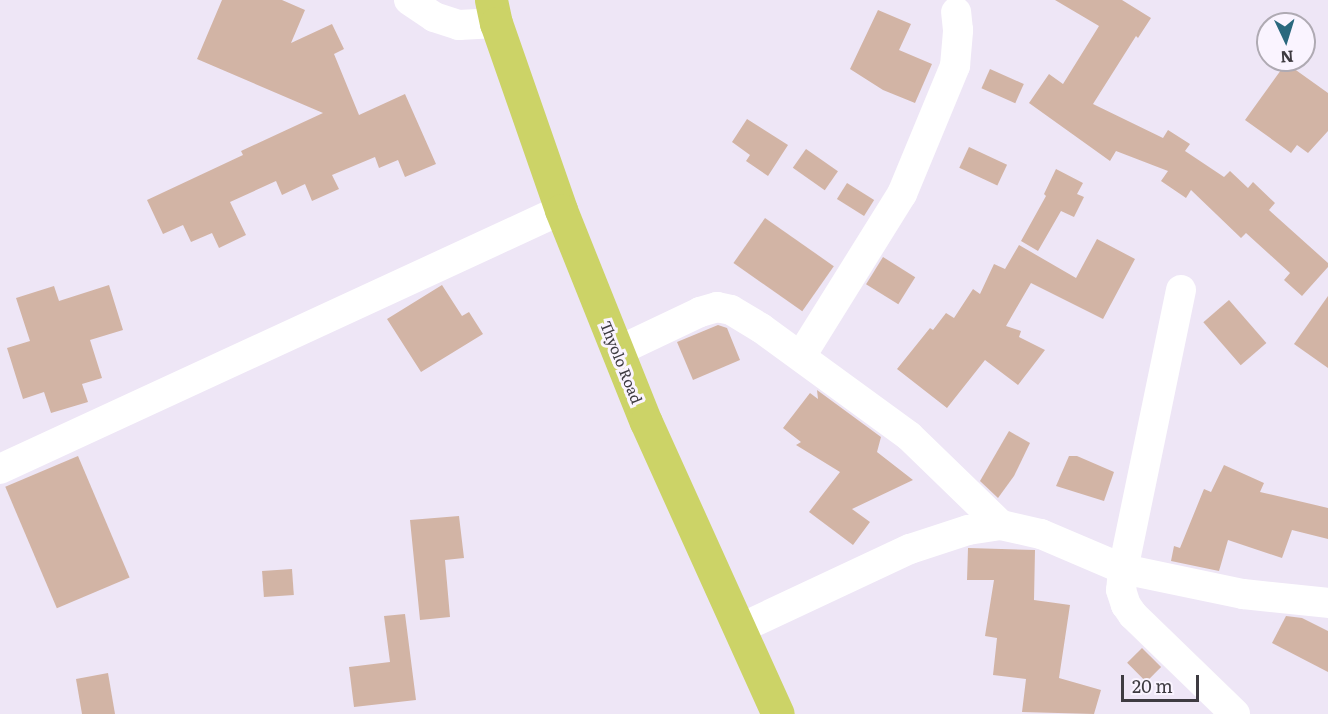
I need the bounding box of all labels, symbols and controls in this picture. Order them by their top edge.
north arrow [1256,12,1316,72]
text: N [1280,46,1295,70]
street label: Thyolo Road [597,318,647,406]
scale bar [1124,663,1202,701]
text: 20 m [1132,672,1173,699]

